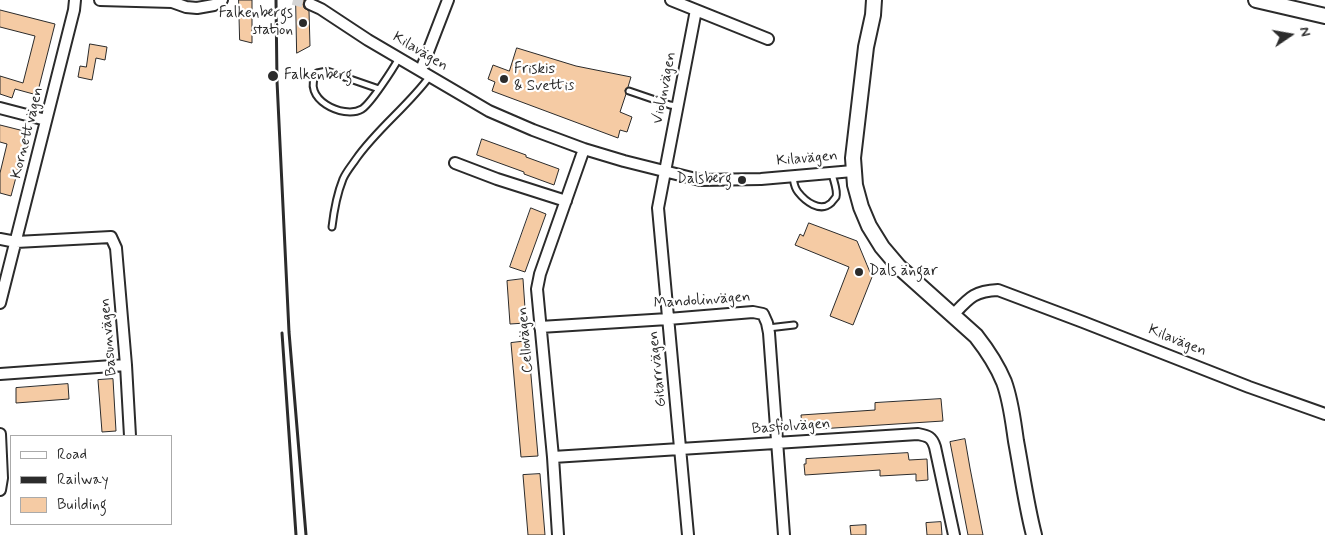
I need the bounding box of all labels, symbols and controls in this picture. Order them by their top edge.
place label: Falkenbergs station [219,5,293,40]
north arrow [1265,10,1315,60]
marker: Falkenbergs station [297,17,309,29]
text: N [1295,25,1314,38]
street label: Kilavägen [389,29,451,75]
street label: Violinvägen [649,51,681,125]
place label: Friskis & Svettis [514,61,574,96]
place label: Falkenberg [284,67,352,85]
marker: Falkenberg [266,69,280,83]
marker: Friskis & Svettis [498,73,510,85]
street label: Kornettvägen [8,85,48,181]
street label: Kilavägen [776,147,838,171]
place label: Dalsberg [677,171,732,189]
marker: Dalsberg [736,174,748,186]
place label: Dals ängar [869,263,938,281]
marker: Dals ängar [853,266,865,278]
street label: Mandolinvägen [653,289,751,313]
street label: Basunvägen [97,297,121,377]
street label: Cellovägen [514,306,538,374]
street label: Kilavägen [1145,321,1209,361]
street label: Gitarrvägen [645,330,671,408]
street label: Basfiolvägen [751,415,831,439]
legend [10,435,172,525]
text: Road [57,445,87,465]
text: Railway [57,470,109,490]
text: Building [57,495,107,515]

